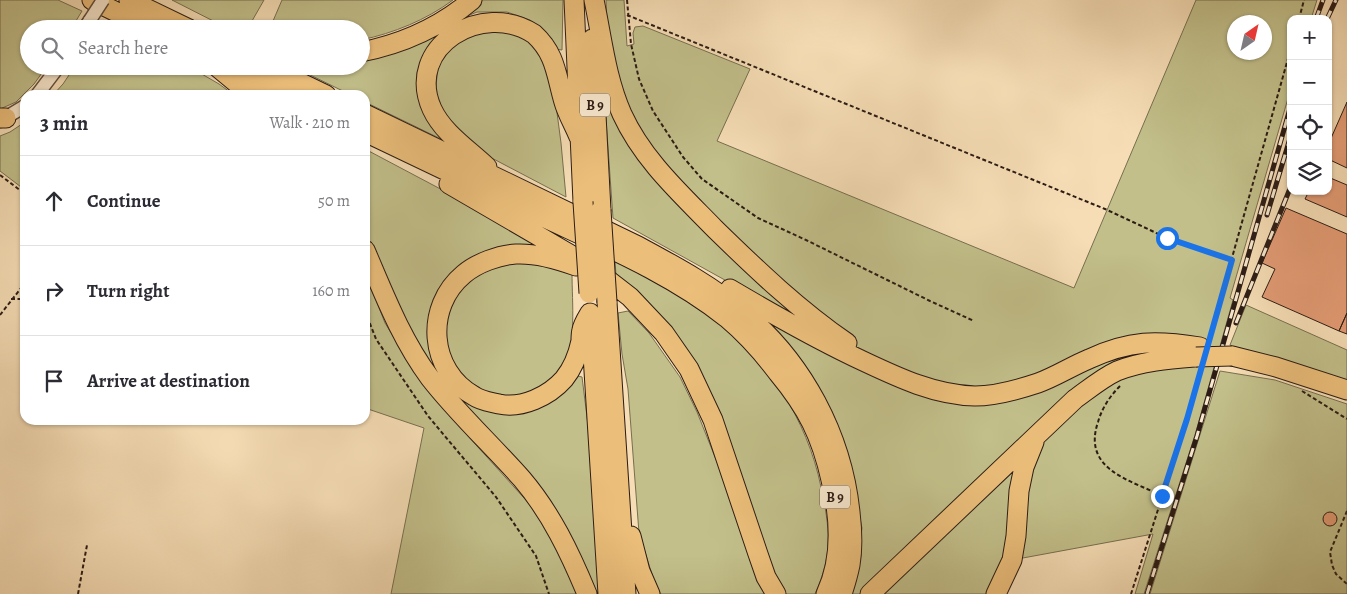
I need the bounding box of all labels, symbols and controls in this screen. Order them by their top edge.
north arrow [1227,15,1272,60]
map controls [1287,15,1332,195]
button: + [1287,15,1332,60]
search box [20,20,370,75]
icon: search [38,34,66,62]
text: Search here [78,35,168,61]
button: − [1287,60,1332,105]
road number: B 9 [580,94,610,116]
button: locate [1287,105,1332,150]
text: 3 min [40,109,88,137]
text: Walk · 210 m [269,112,350,134]
button: layers [1287,150,1332,195]
icon: ahead [40,187,68,215]
text: Continue [87,188,161,214]
text: 50 m [318,190,350,212]
route start [1156,227,1179,250]
icon: right [40,277,68,305]
text: Turn right [87,278,169,304]
text: 160 m [312,280,350,302]
icon: arrive [40,367,68,395]
text: Arrive at destination [87,368,250,394]
route end [1151,485,1174,508]
road number: B 9 [820,486,850,508]

